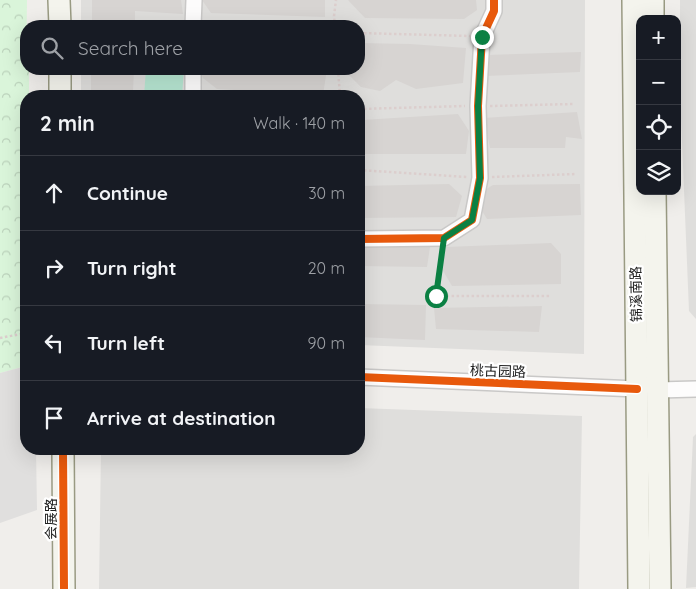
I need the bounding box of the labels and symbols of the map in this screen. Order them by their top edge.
route end [471,26,494,49]
street label: 锦溪南路 [627,266,645,322]
route start [425,285,448,308]
street label: 桃古园路 [470,361,526,381]
street label: 会展路 [42,498,60,540]

